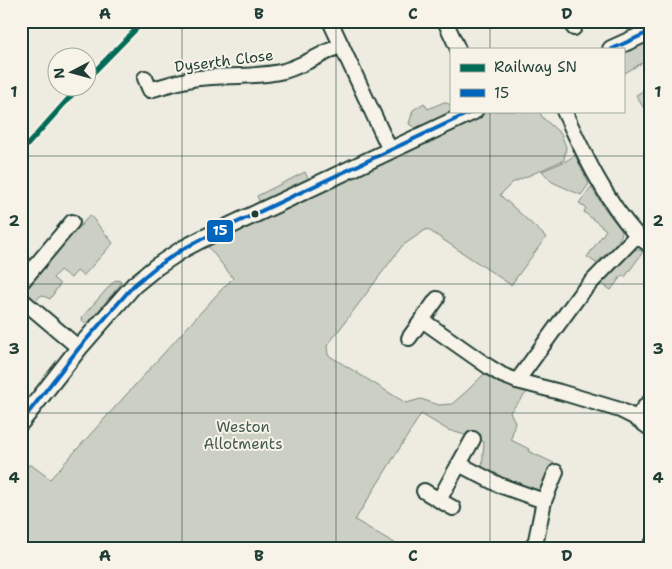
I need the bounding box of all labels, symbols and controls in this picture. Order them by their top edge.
text: A [99,3,111,24]
text: B [254,3,264,24]
text: C [408,3,418,24]
text: D [561,3,573,24]
street label: Dyserth Close [174,45,274,77]
north arrow [48,48,98,98]
legend [450,48,624,112]
text: Railway SN [494,57,577,77]
text: N [50,67,69,80]
text: 1 [10,81,18,102]
text: 1 [654,81,662,102]
text: 15 [494,83,509,103]
unlabelled marker [250,209,260,219]
text: 2 [8,210,20,231]
text: 2 [652,210,664,231]
line badge: 15 [206,219,234,243]
text: 15 [212,221,228,239]
text: 3 [8,338,20,359]
text: 3 [652,338,664,359]
park label: Weston Allotments [203,417,283,454]
text: 4 [8,467,20,488]
text: 4 [652,467,664,488]
text: A [99,545,111,566]
text: B [254,545,264,566]
text: C [408,545,418,566]
text: D [561,545,573,566]

